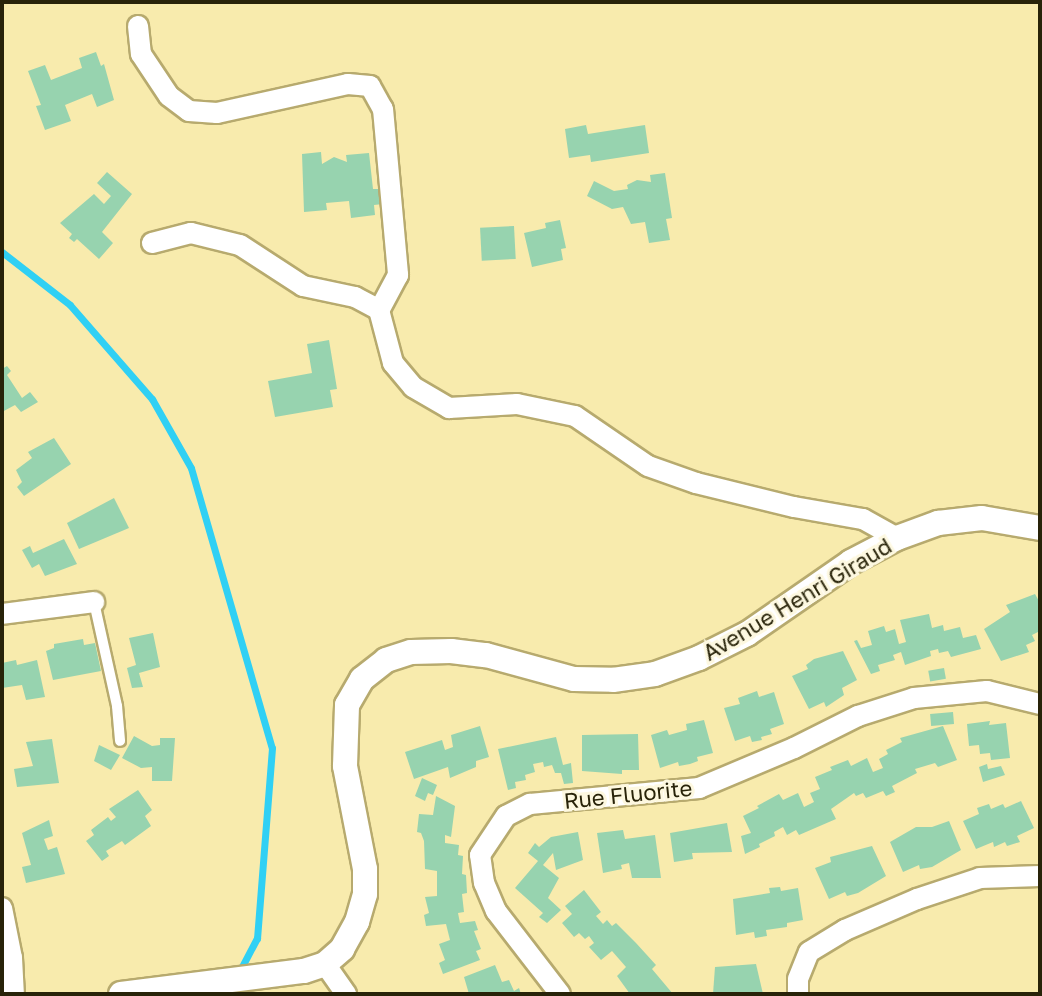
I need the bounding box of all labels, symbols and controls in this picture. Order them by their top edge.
street label: Avenue Henri Giraud [698,532,896,666]
street label: Rue Fluorite [563,774,693,814]

